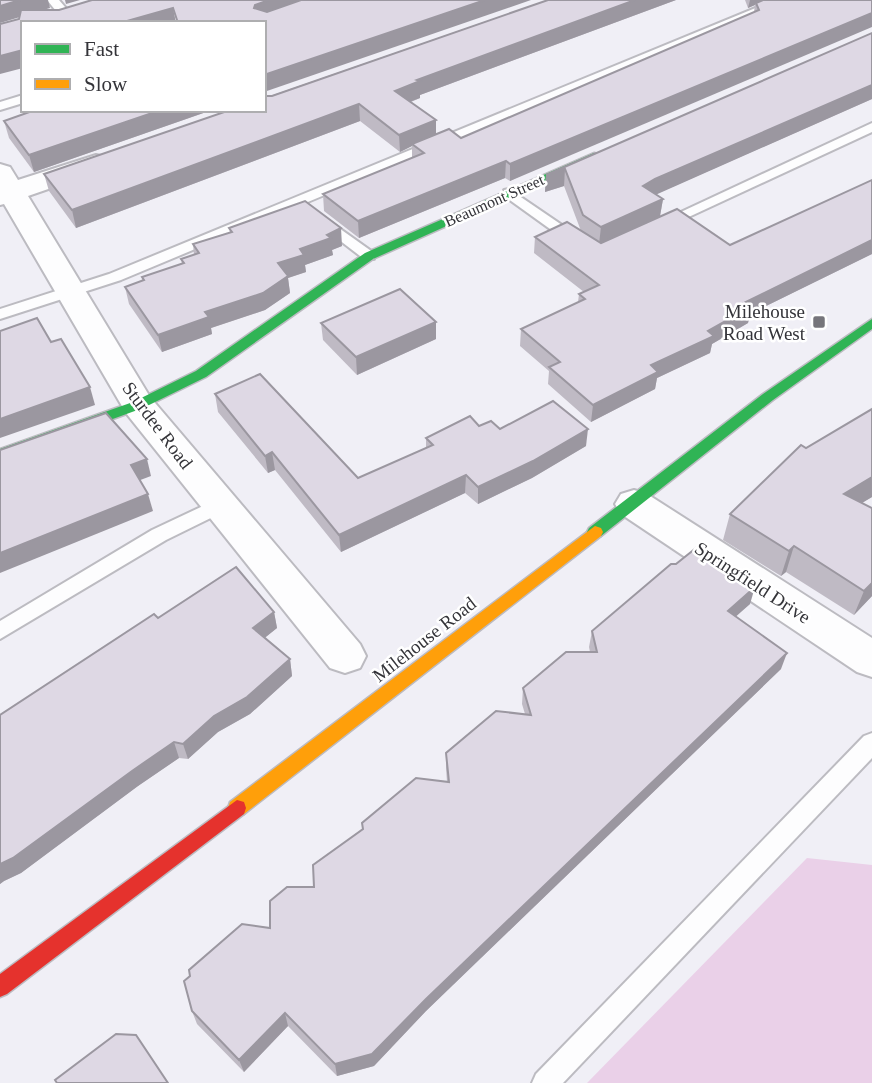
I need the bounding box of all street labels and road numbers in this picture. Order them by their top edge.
street label: Beaumont Street [442,171,547,230]
street label: Sturdee Road [118,378,197,473]
street label: Springfield Drive [691,537,814,628]
street label: Milehouse Road [369,592,480,686]

